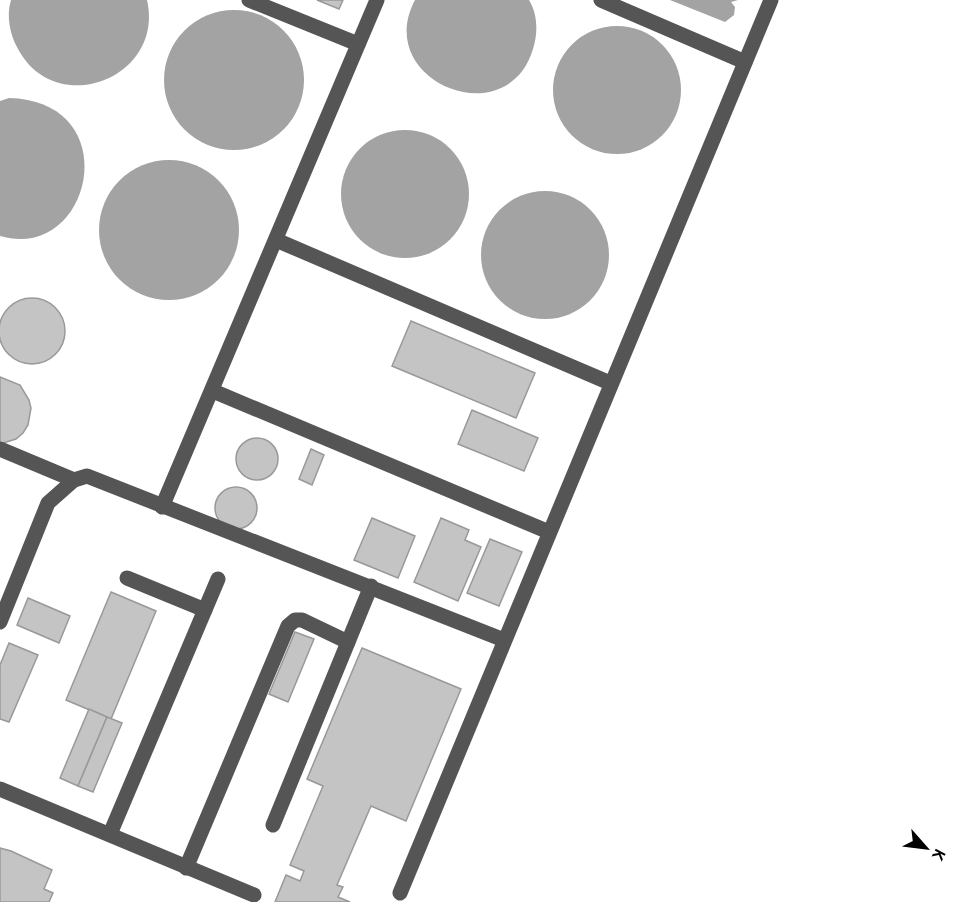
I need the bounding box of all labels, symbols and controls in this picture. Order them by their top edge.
north arrow [896,818,956,878]
text: K [927,845,950,864]

